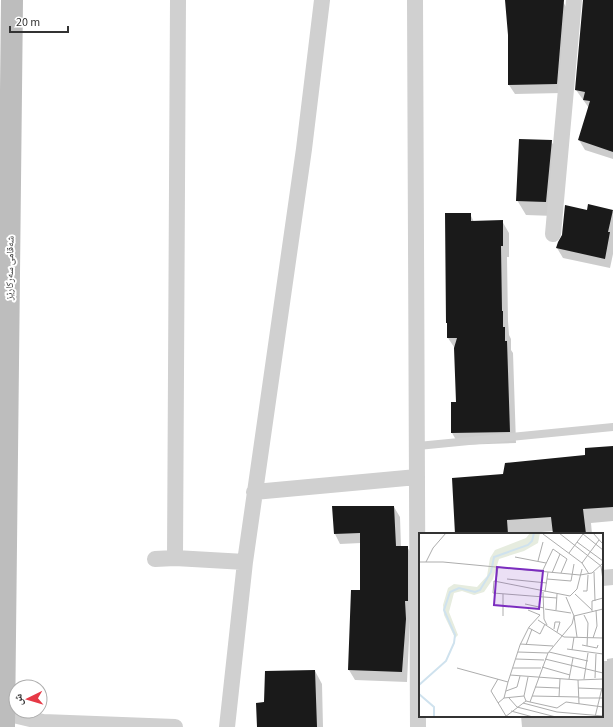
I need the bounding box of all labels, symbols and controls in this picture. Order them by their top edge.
scale bar [10,8,68,34]
text: 20 m [16,14,40,31]
street label: شەقامی سەرکارێز [2,235,18,301]
inset map [419,533,603,717]
north arrow [8,679,48,719]
text: ش [11,693,27,706]

